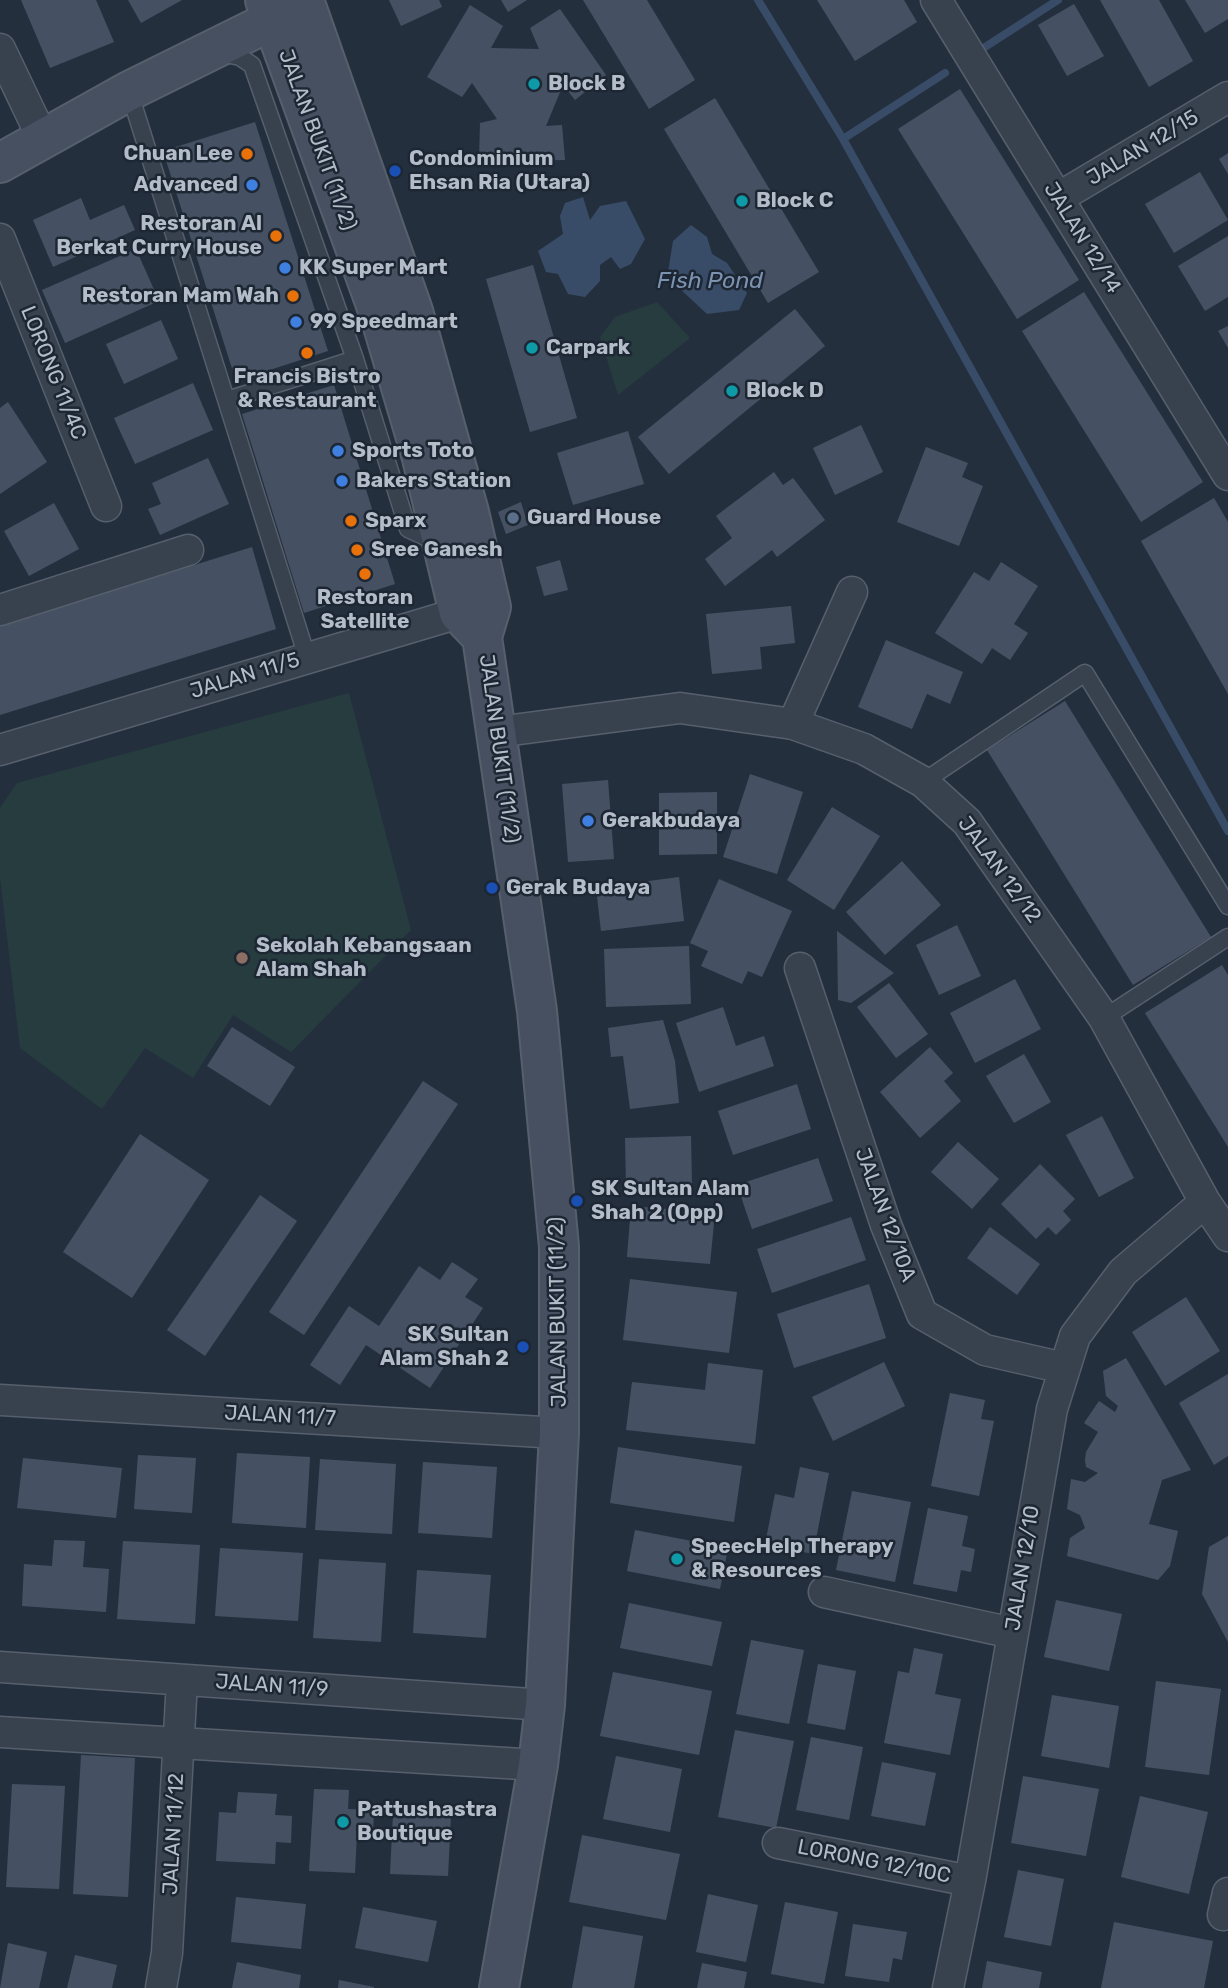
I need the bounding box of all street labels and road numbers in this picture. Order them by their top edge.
street label: JALAN BUKIT (11/2) [273,46,361,234]
street label: JALAN 12/15 [1083,105,1203,191]
street label: JALAN 12/14 [1038,178,1126,298]
street label: LORONG 11/4C [15,303,91,443]
street label: JALAN 11/5 [187,647,303,705]
street label: JALAN BUKIT (11/2) [473,653,525,845]
street label: JALAN 12/12 [952,812,1046,928]
street label: JALAN 12/10A [849,1145,921,1285]
street label: JALAN BUKIT (11/2) [544,1217,572,1407]
street label: JALAN 11/7 [224,1400,336,1432]
street label: JALAN 12/10 [1001,1504,1045,1632]
street label: JALAN 11/9 [215,1669,329,1703]
street label: JALAN 11/12 [158,1772,190,1896]
street label: LORONG 12/10C [795,1835,953,1889]

